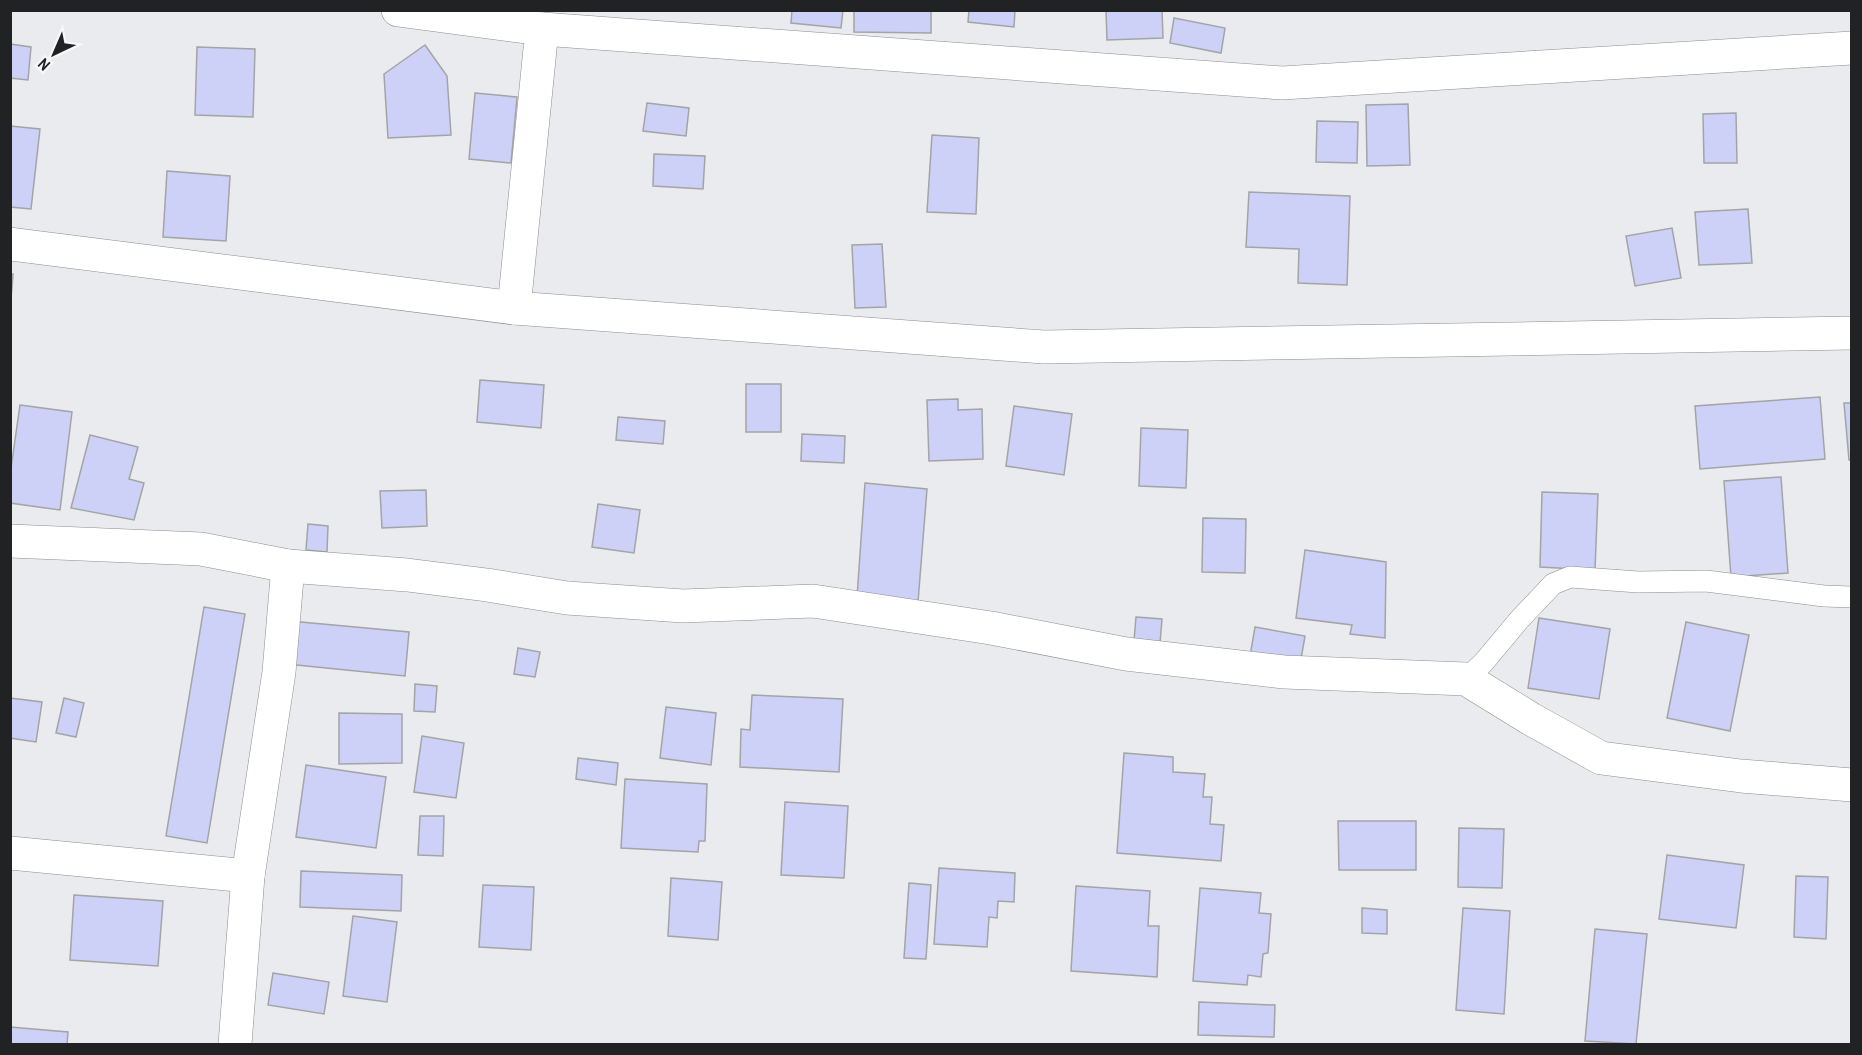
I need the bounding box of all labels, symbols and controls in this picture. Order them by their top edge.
north arrow [24,24,84,84]
text: N [33,54,55,76]

